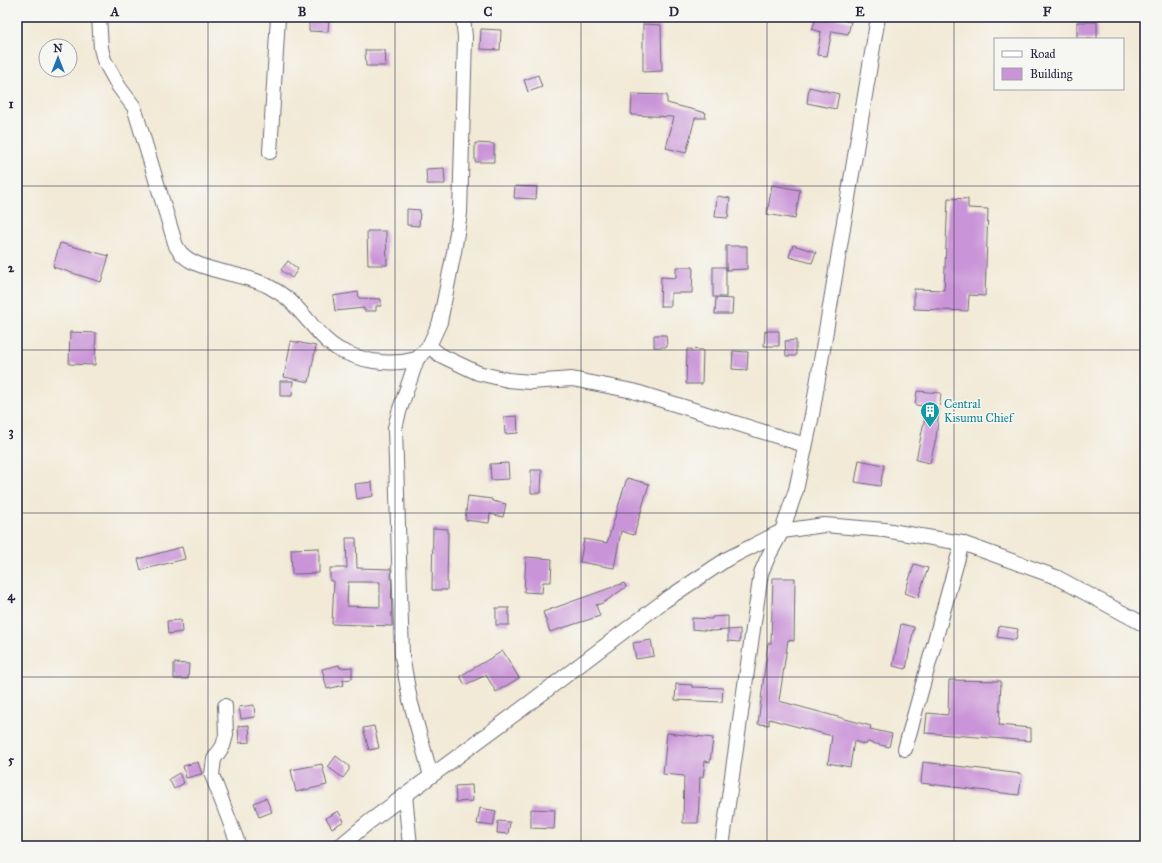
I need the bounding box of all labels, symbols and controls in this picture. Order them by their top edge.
text: A [110,4,120,20]
text: B [298,4,307,20]
text: C [484,4,493,20]
text: D [669,4,679,20]
text: E [855,4,865,20]
text: F [1043,4,1052,20]
north arrow [38,38,78,78]
legend [994,38,1124,90]
text: N [53,42,63,55]
text: Road [1030,47,1056,61]
text: Building [1030,67,1073,82]
text: 1 [8,96,14,112]
text: 2 [8,260,15,276]
place label: Central Kisumu Chief [944,397,1015,425]
building icon: Central Kisumu Chief [919,400,941,428]
text: 3 [8,424,14,440]
text: 4 [7,588,15,604]
text: 5 [8,752,15,768]

